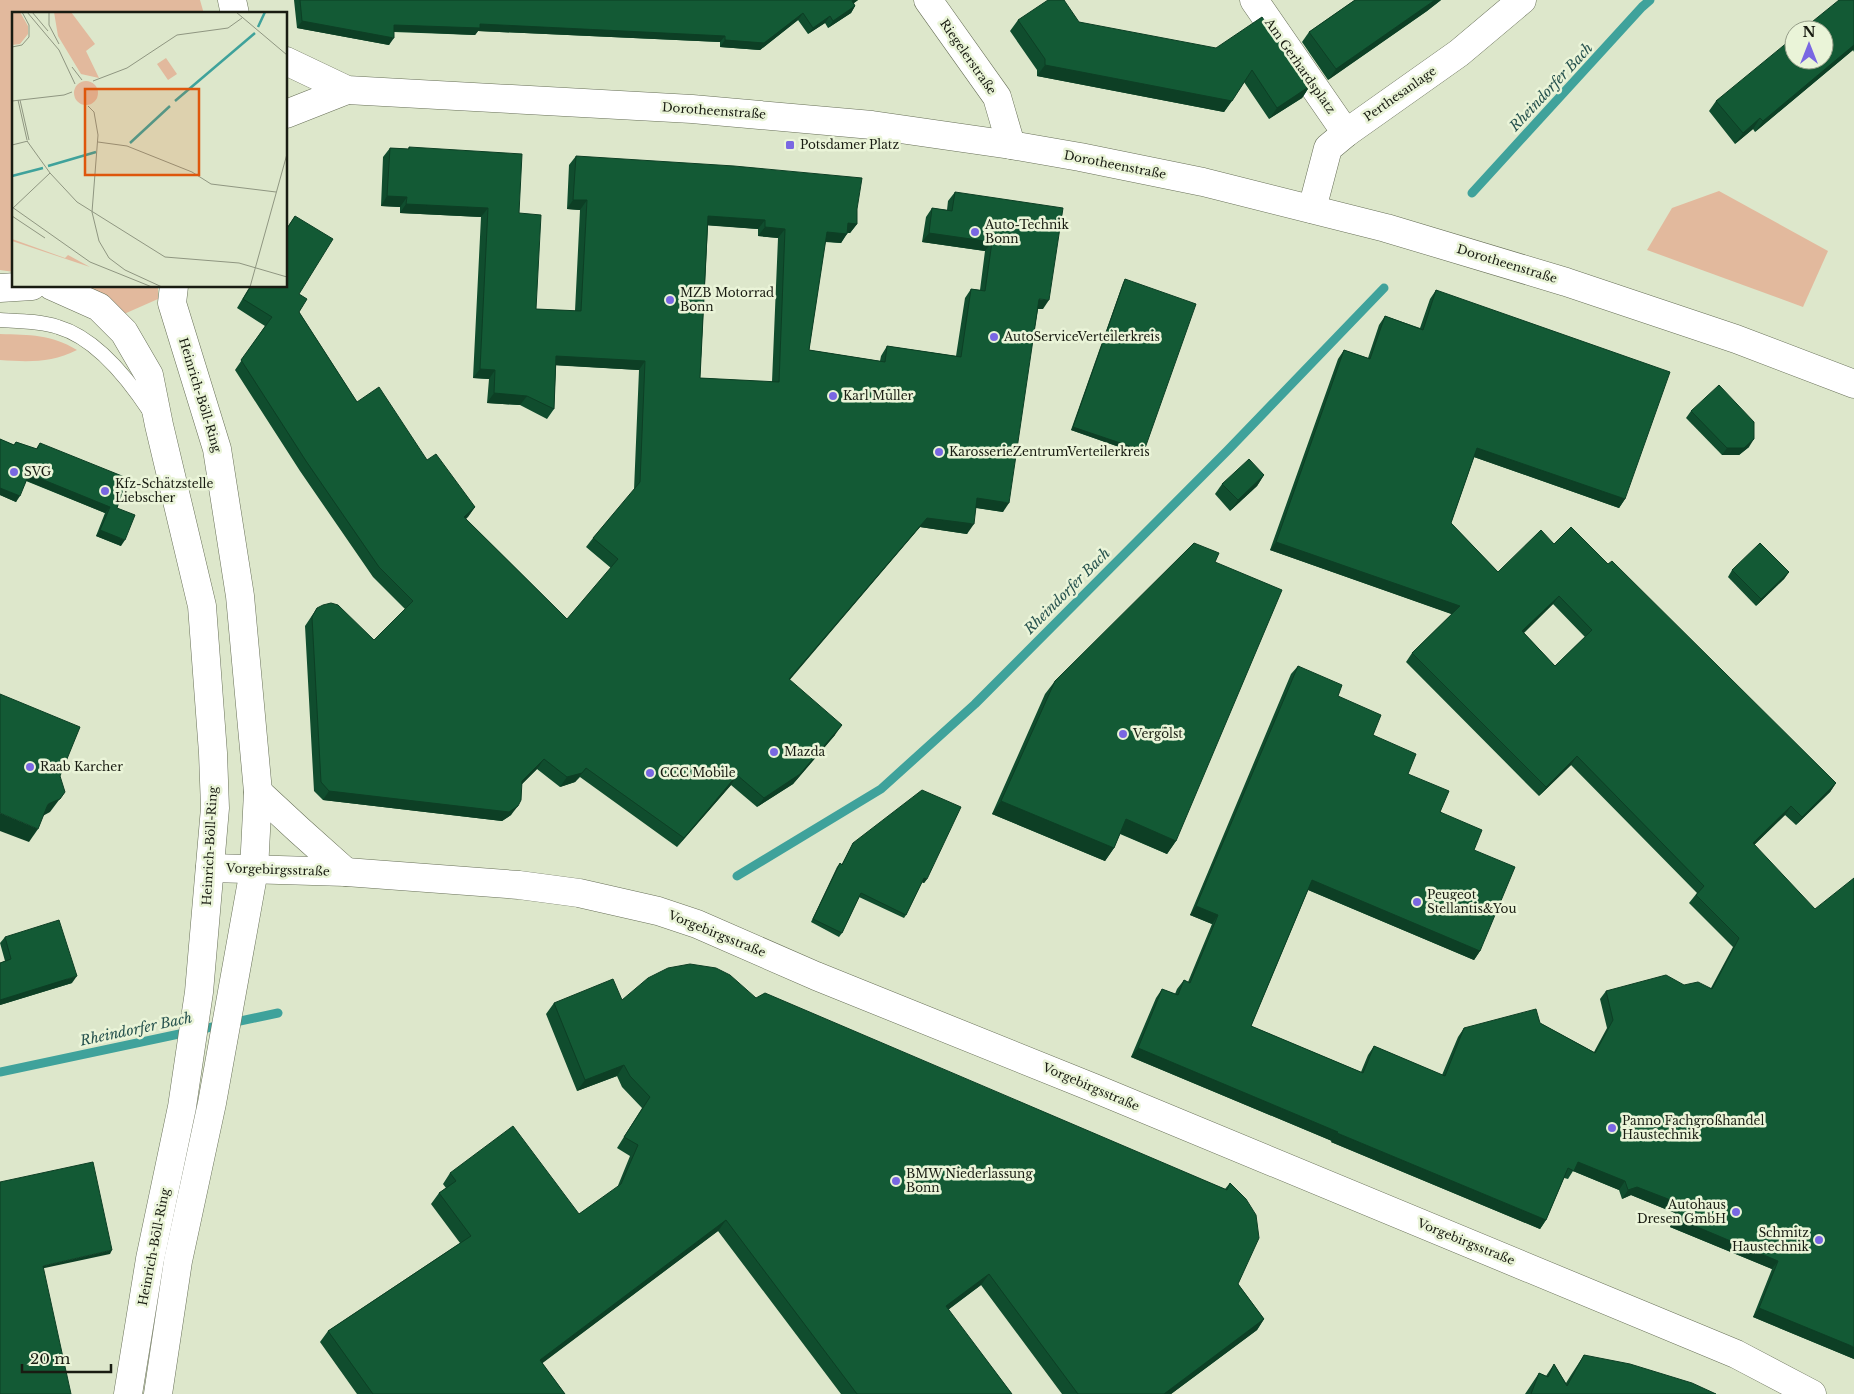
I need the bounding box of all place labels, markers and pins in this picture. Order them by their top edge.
place label: Potsdamer Platz [800,137,899,152]
marker: Potsdamer Platz [784,139,796,151]
place label: Auto-Technik Bonn [984,217,1069,246]
marker: Auto-Technik Bonn [969,226,981,238]
place label: MZB Motorrad Bonn [680,285,774,314]
marker: MZB Motorrad Bonn [664,294,676,306]
place label: AutoServiceVerteilerkreis [1003,329,1160,344]
marker: AutoServiceVerteilerkreis [988,331,1000,343]
place label: Karl Müller [843,388,914,403]
marker: Karl Müller [827,390,839,402]
place label: KarosserieZentrumVerteilerkreis [949,444,1150,459]
marker: KarosserieZentrumVerteilerkreis [933,446,945,458]
place label: SVG [24,464,52,479]
marker: SVG [8,466,20,478]
place label: Kfz-Schätzstelle Liebscher [115,476,213,505]
marker: Kfz-Schätzstelle Liebscher [99,485,111,497]
place label: Vergölst [1132,726,1183,741]
marker: Vergölst [1117,728,1129,740]
place label: Mazda [784,744,826,759]
marker: Mazda [768,746,780,758]
place label: Raab Karcher [40,759,123,774]
marker: Raab Karcher [24,761,36,773]
place label: CCC Mobile [660,765,736,780]
marker: CCC Mobile [644,767,656,779]
place label: Peugeot Stellantis&You [1427,887,1517,916]
marker: Peugeot Stellantis&You [1411,896,1423,908]
place label: Panno Fachgroßhandel Haustechnik [1622,1113,1764,1142]
marker: Panno Fachgroßhandel Haustechnik [1606,1122,1618,1134]
place label: BMW Niederlassung Bonn [906,1166,1033,1195]
marker: BMW Niederlassung Bonn [890,1175,902,1187]
place label: Autohaus Dresen GmbH [1637,1197,1726,1226]
marker: Autohaus Dresen GmbH [1730,1206,1742,1218]
place label: Schmitz Haustechnik [1732,1225,1810,1254]
marker: Schmitz Haustechnik [1813,1234,1825,1246]

